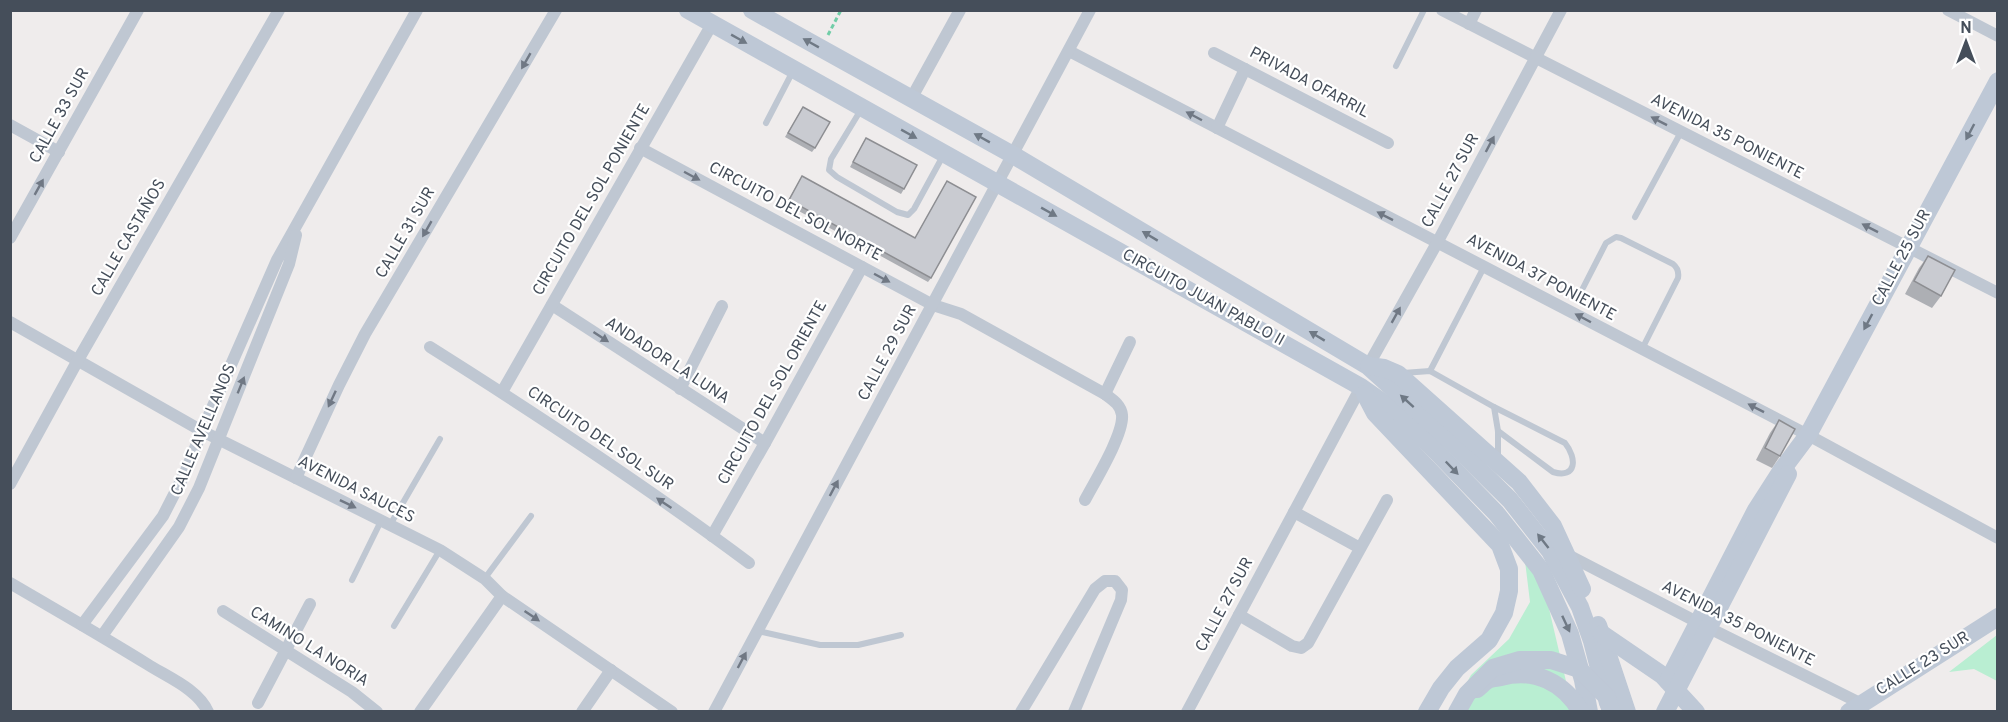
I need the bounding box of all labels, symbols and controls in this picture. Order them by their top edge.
north arrow [1936,12,1996,72]
text: N [1960,19,1972,39]
one-way arrow [731,34,748,44]
one-way arrow [802,38,819,48]
street label: PRIVADA OFARRIL [1246,43,1372,123]
one-way arrow [521,53,532,69]
street label: CALLE 33 SUR [26,65,94,167]
street label: AVENIDA 35 PONIENTE [1647,90,1807,184]
street label: CIRCUITO DEL SOL PONIENTE [529,100,655,300]
one-way arrow [1185,111,1202,121]
one-way arrow [1650,117,1668,127]
one-way arrow [1965,124,1975,141]
one-way arrow [901,129,918,139]
street label: CALLE 27 SUR [1418,130,1484,232]
one-way arrow [973,133,990,143]
one-way arrow [1485,135,1495,152]
street label: CIRCUITO DEL SOL NORTE [705,158,885,266]
one-way arrow [684,171,701,181]
street label: CALLE CASTAÑOS [85,174,171,300]
one-way arrow [34,178,44,195]
street label: CALLE 31 SUR [372,184,440,282]
street label: CALLE 25 SUR [1868,206,1936,310]
one-way arrow [1041,207,1058,217]
one-way arrow [1377,211,1394,220]
one-way arrow [422,221,433,237]
one-way arrow [1862,224,1879,233]
street label: AVENIDA 37 PONIENTE [1463,230,1619,326]
one-way arrow [1142,231,1158,242]
street label: CIRCUITO JUAN PABLO II [1118,245,1288,351]
one-way arrow [874,273,891,283]
street label: CIRCUITO DEL SOL ORIENTE [714,297,832,489]
street label: CALLE 29 SUR [854,301,922,405]
one-way arrow [1391,307,1402,323]
street label: ANDADOR LA LUNA [601,313,733,409]
one-way arrow [1574,314,1591,323]
one-way arrow [1863,314,1873,331]
one-way arrow [592,331,608,343]
one-way arrow [1308,331,1325,341]
street label: CALLE AVELLANOS [167,361,241,499]
one-way arrow [237,376,246,394]
street label: CIRCUITO DEL SOL SUR [523,382,677,496]
one-way arrow [328,391,337,408]
one-way arrow [1400,394,1415,408]
one-way arrow [1747,404,1764,413]
street label: AVENIDA SAUCES [294,452,418,528]
one-way arrow [1445,460,1459,475]
one-way arrow [829,480,839,497]
one-way arrow [656,497,672,509]
one-way arrow [340,500,357,509]
one-way arrow [1537,534,1549,549]
street label: CALLE 27 SUR [1192,554,1258,656]
street label: AVENIDA 35 PONIENTE [1658,577,1818,671]
street label: CAMINO LA NORIA [246,602,372,692]
one-way arrow [523,610,539,622]
one-way arrow [1561,615,1570,632]
street label: CALLE 23 SUR [1873,627,1973,701]
one-way arrow [737,651,747,668]

